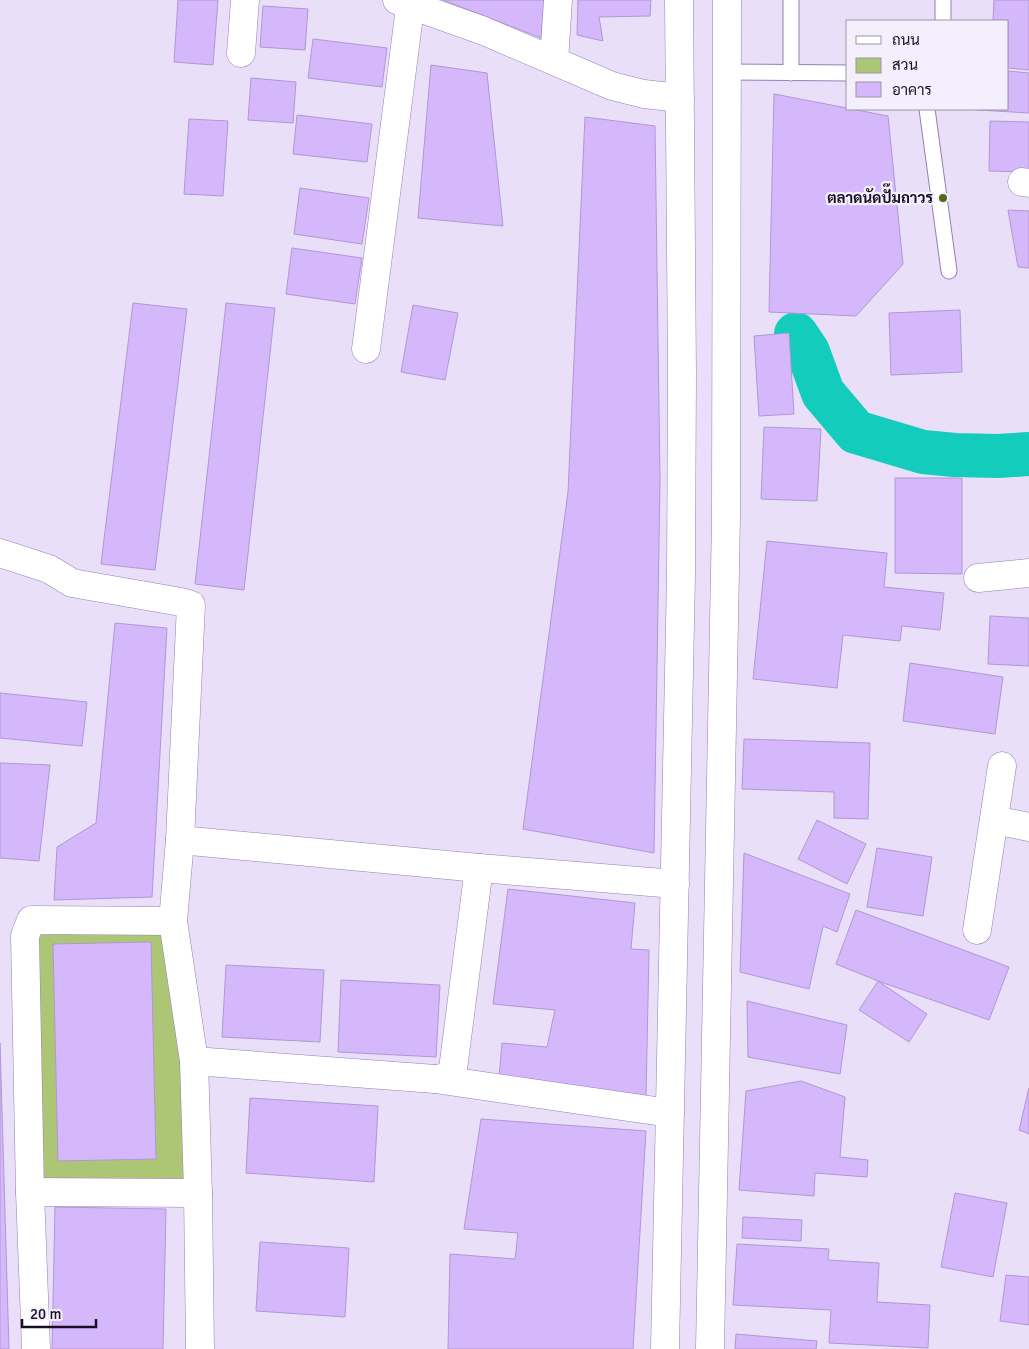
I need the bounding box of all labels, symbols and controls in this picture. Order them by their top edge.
legend [846,20,1009,110]
text: ถนน [892,31,920,49]
text: สวน [892,56,918,74]
text: อาคาร [892,81,932,99]
place label: ตลาดนัดปั๊มถาวร [827,183,934,207]
marker: ตลาดนัดปั๊มถาวร [937,192,949,204]
scale bar [22,1296,96,1328]
text: 20 m [30,1305,61,1323]

